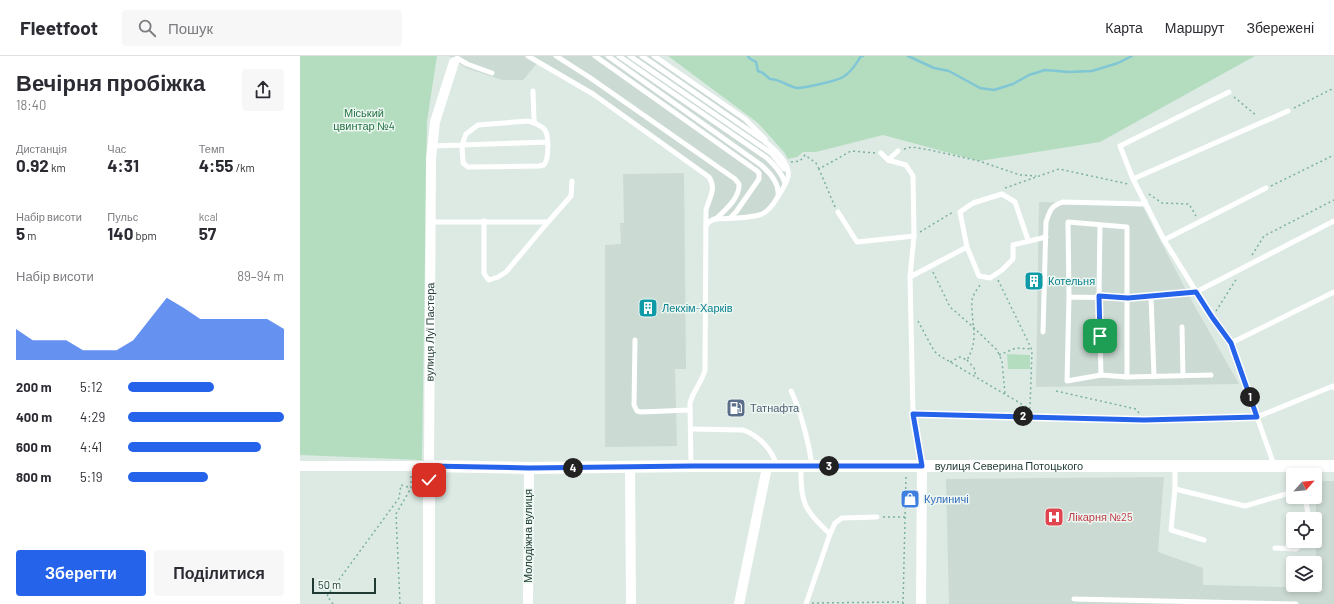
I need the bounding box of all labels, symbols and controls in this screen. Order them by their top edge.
search box [122,10,402,46]
text: Fleetfoot [20,16,98,39]
icon: search [136,17,158,39]
text: Пошук [168,19,213,37]
text: Карта [1105,19,1143,36]
text: Маршрут [1165,19,1224,36]
text: Збережені [1246,19,1314,36]
text: Вечірня пробіжка [16,69,205,95]
button: share [242,69,284,111]
text: 18:40 [16,97,46,113]
park label: Міський цвинтар №4 [333,106,395,132]
text: Дистанція [16,142,67,155]
text: Час [107,142,126,155]
text: Темп [199,142,224,155]
text: 0.92 [16,155,49,175]
text: 4:31 [107,155,139,175]
text: 4:55 [199,155,233,175]
text: km [49,161,66,174]
text: /km [233,161,255,174]
text: Набір висоти [16,210,82,223]
text: Пульс [107,210,138,223]
text: kcal [199,210,218,223]
text: 5 [16,223,25,243]
text: 140 [107,223,133,243]
text: 57 [199,223,216,243]
text: m [25,229,36,242]
text: bpm [133,229,157,242]
text: Набір висоти [16,268,94,284]
text: 89–94 m [237,268,284,284]
building icon: Котельня [1023,270,1045,292]
place label: Котельня [1048,274,1095,287]
street label: вулиця Луї Пастера [423,282,436,381]
building icon: Лекхім-Харків [637,297,659,319]
place label: Лекхім-Харків [662,301,733,314]
pin [1083,319,1117,353]
icon: arrive [1089,325,1111,347]
text: 200 m [16,379,52,395]
text: 5:12 [80,379,103,395]
pin: 1 [1240,387,1260,407]
text: 1 [1248,390,1252,403]
fuel station icon: Татнафта [725,397,747,419]
place label: Татнафта [750,401,800,414]
pin: 2 [1013,406,1033,426]
text: 400 m [16,409,52,425]
text: 4:29 [80,409,105,425]
text: 2 [1020,409,1026,422]
text: 600 m [16,439,51,455]
text: 4:41 [80,439,102,455]
pin: 3 [819,456,839,476]
pin: 4 [563,458,583,478]
text: 3 [826,459,832,472]
street label: вулиця Северина Потоцького [935,459,1083,472]
text: 4 [570,461,576,474]
pin [412,463,446,497]
north arrow [1286,468,1322,504]
map controls [1286,468,1322,592]
text: 800 m [16,469,51,485]
text: 5:19 [80,469,102,485]
icon: check [418,469,440,491]
shop icon: Кулиничі [899,488,921,510]
street label: Молодіжна вулиця [521,489,534,583]
place label: Кулиничі [924,492,969,505]
hospital icon: Лікарня №25 [1043,506,1065,528]
place label: Лікарня №25 [1068,510,1133,523]
button: locate [1286,512,1322,548]
button: Зберегти [16,550,146,596]
button: Поділитися [154,550,284,596]
button: layers [1286,556,1322,592]
scale bar [312,576,376,595]
text: 50 m [318,578,341,591]

